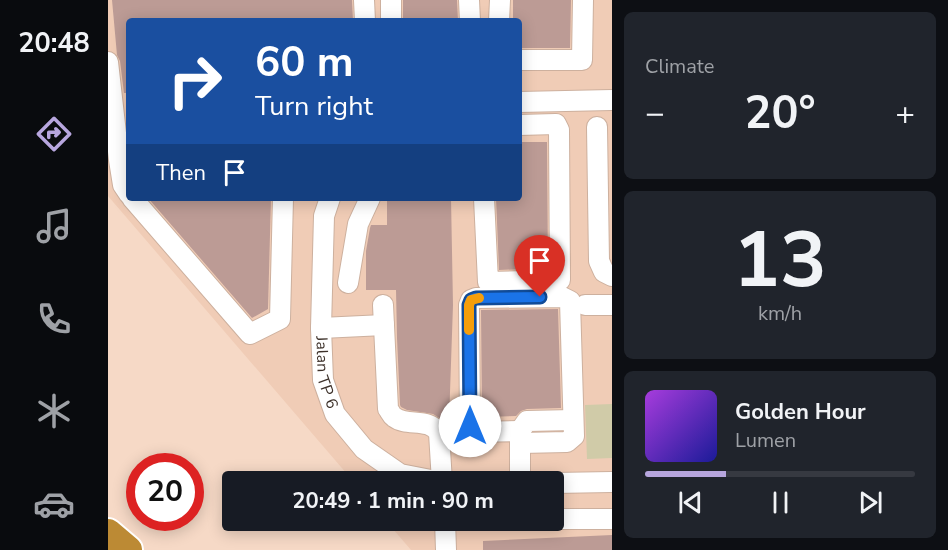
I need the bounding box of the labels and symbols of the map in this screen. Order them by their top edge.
pin [514,235,565,297]
street label: Jalan TP 6 [310,335,343,412]
position arrow [438,394,502,458]
speed limit sign: 20 [126,453,204,531]

